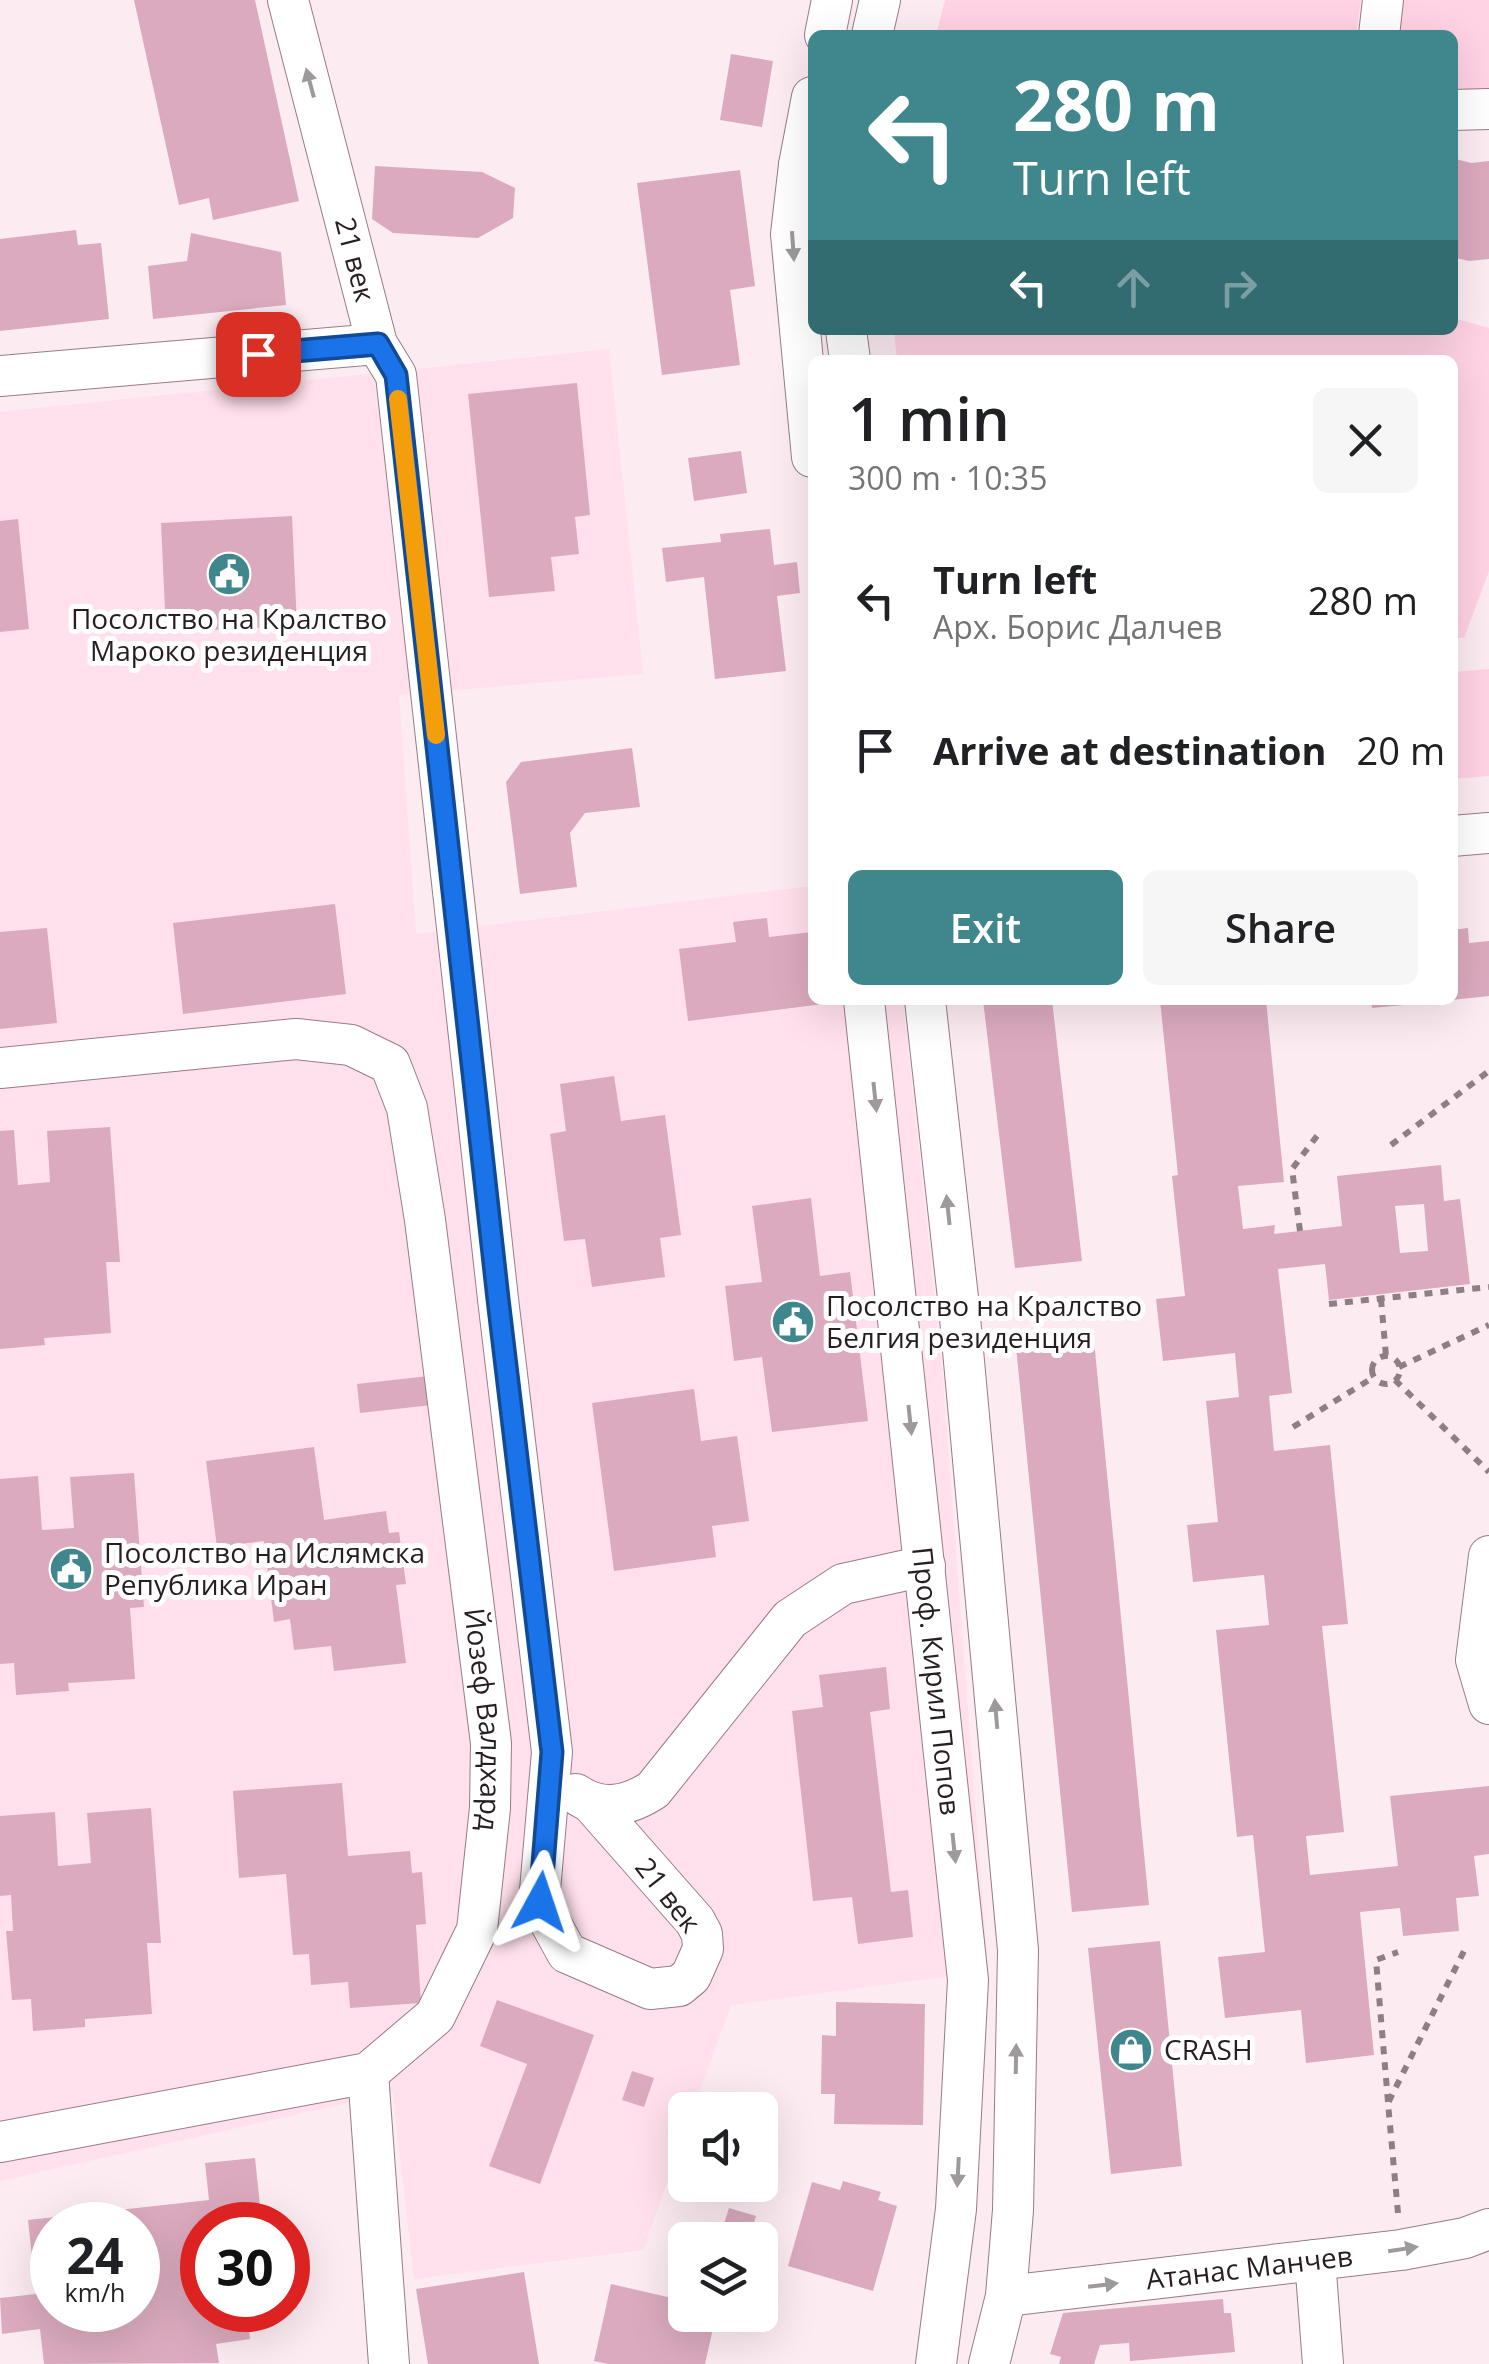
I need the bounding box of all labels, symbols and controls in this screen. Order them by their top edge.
text: 280 m [1013,56,1220,152]
one-way arrow [301,67,317,98]
icon: left [848,70,978,200]
text: Turn left [1013,147,1191,208]
street label: 21 век [327,213,385,306]
one-way arrow [785,231,801,263]
icon: left [1001,260,1056,315]
icon: ahead [1106,260,1161,315]
icon: right [1211,260,1266,315]
pin [216,312,301,397]
icon: arrive [231,327,286,382]
text: 1 min [848,377,1010,459]
button: close [1313,388,1418,493]
text: 300 m · 10:35 [848,456,1047,499]
public building icon: Посолство на Кралство Мароко резиденция [206,551,252,597]
text: Turn left [933,553,1097,605]
icon: left [848,573,903,628]
text: 280 m [1308,574,1418,626]
place label: Посолство на Кралство Мароко резиденция [71,599,387,669]
text: Арх. Борис Далчев [933,605,1222,648]
icon: arrive [848,723,903,778]
text: Arrive at destination [933,724,1327,776]
text: 20 m [1357,724,1445,776]
button: Exit [848,870,1123,985]
button: Share [1143,870,1418,985]
one-way arrow [867,1082,883,1113]
one-way arrow [940,1194,956,1225]
place label: Посолство на Кралство Белгия резиденция [826,1286,1142,1356]
public building icon: Посолство на Кралство Белгия резиденция [770,1299,816,1345]
one-way arrow [902,1405,918,1436]
place label: Посолство на Ислямска Република Иран [104,1533,425,1603]
street label: Проф. Кирил Попов [904,1545,970,1817]
public building icon: Посолство на Ислямска Република Иран [48,1546,94,1592]
street label: Йозеф Валдхард [456,1606,511,1833]
one-way arrow [988,1697,1004,1729]
one-way arrow [947,1832,963,1864]
street label: 21 век [627,1849,710,1940]
position arrow [488,1850,592,1954]
shop icon: CRASH [1108,2027,1154,2073]
place label: CRASH [1164,2030,1253,2068]
one-way arrow [1008,2042,1024,2074]
map controls [668,2092,778,2332]
button: sound [668,2092,778,2202]
one-way arrow [950,2156,966,2188]
speed limit sign: 30 [180,2202,310,2332]
text: 24 [66,2221,124,2289]
button: layers [668,2222,778,2332]
street label: Атанас Манчев [1144,2236,1355,2298]
one-way arrow [1388,2240,1419,2256]
text: km/h [65,2275,125,2309]
one-way arrow [1087,2277,1119,2293]

